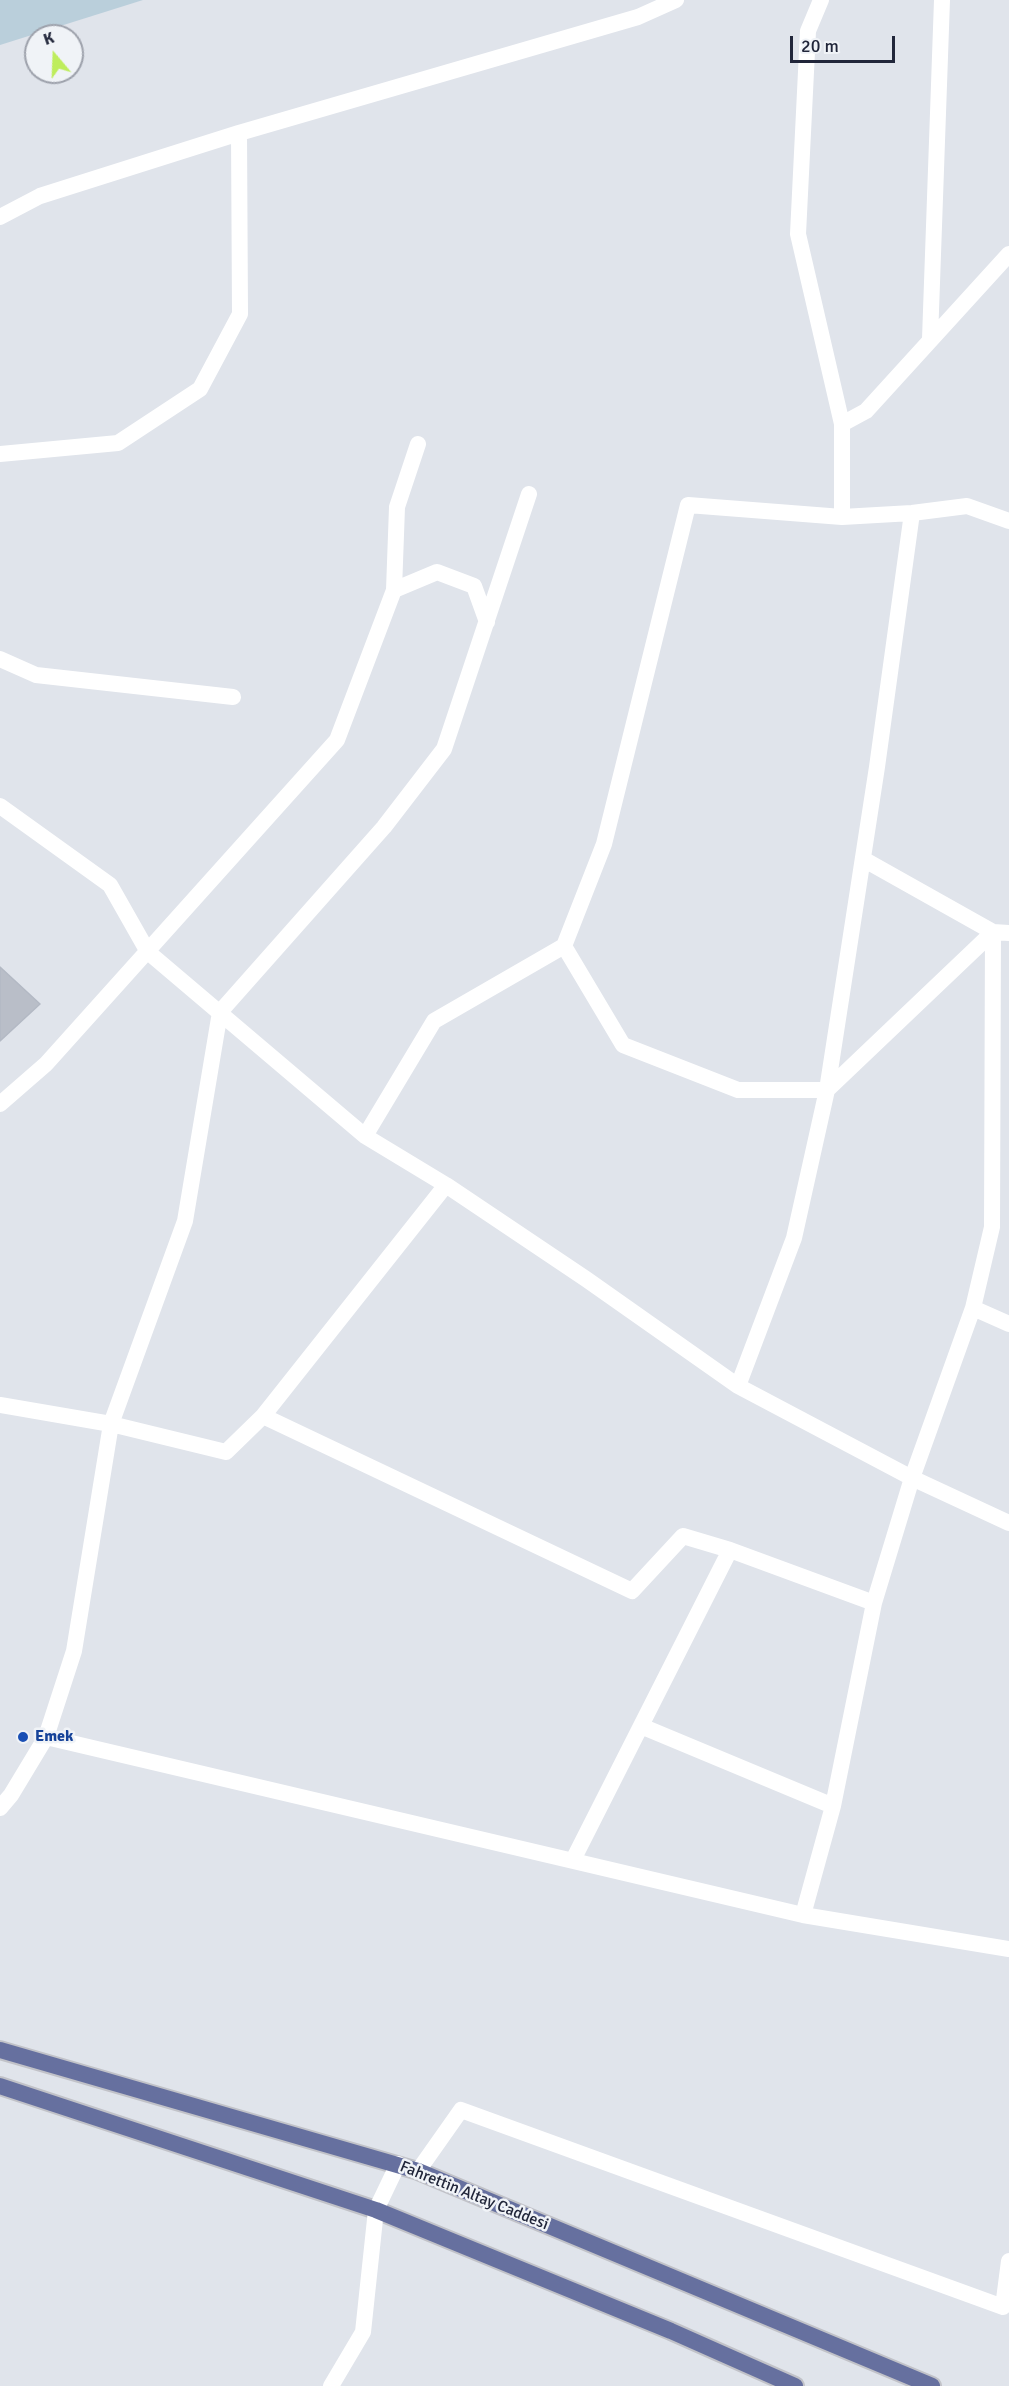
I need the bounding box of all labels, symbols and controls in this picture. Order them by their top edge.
north arrow [24,24,84,84]
scale bar [793,24,898,62]
text: K [41,28,57,50]
text: 20 m [801,35,839,57]
place label: Emek [35,1727,73,1747]
marker: Emek [16,1730,30,1744]
street label: Fahrettin Altay Caddesi [397,2157,551,2235]

